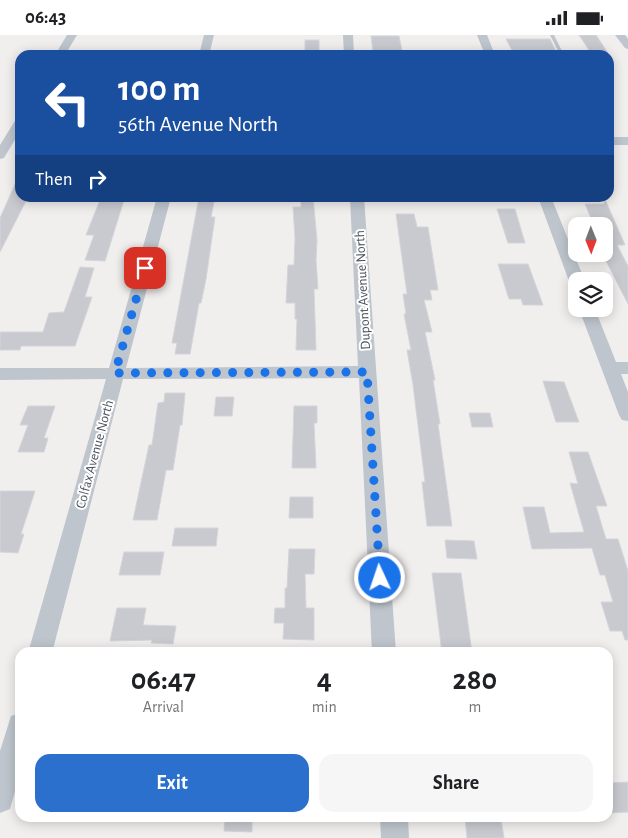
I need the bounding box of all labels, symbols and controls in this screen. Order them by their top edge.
text: 06:43 [25,8,66,27]
icon: left [35,70,100,135]
text: 100 m [118,72,201,107]
text: 56th Avenue North [118,113,278,135]
icon: right [83,165,111,193]
text: Then [35,170,73,189]
north arrow [568,217,612,263]
map controls [568,217,613,317]
street label: Dupont Avenue North [353,230,373,350]
pin [124,247,166,289]
icon: arrive [131,254,159,282]
button: layers [568,272,613,317]
street label: Colfax Avenue North [74,398,116,510]
position arrow [353,551,405,603]
text: 06:47 [131,665,196,695]
text: 4 [317,665,332,695]
text: 280 [453,665,497,695]
text: Arrival [143,699,184,715]
text: min [312,699,337,715]
text: m [468,699,481,715]
button: Exit [35,754,309,812]
button: Share [319,754,593,812]

